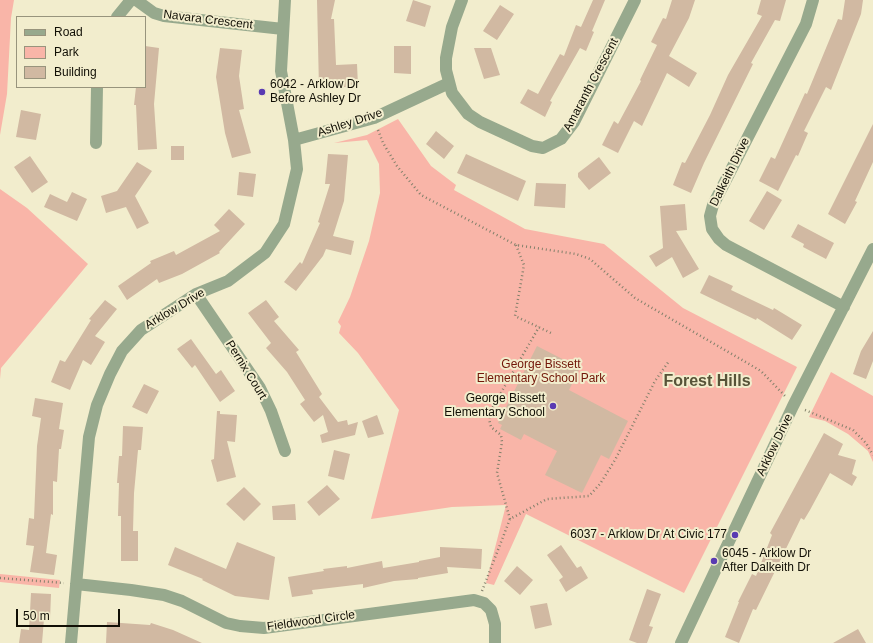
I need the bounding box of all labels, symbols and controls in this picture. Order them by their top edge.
street label: Navara Crescent [162,7,254,33]
legend [16,16,146,88]
text: Road [54,25,83,39]
street label: Amaranth Crescent [560,36,622,134]
text: Park [54,45,79,59]
text: Building [54,65,97,79]
place label: 6042 - Arklow Dr Before Ashley Dr [270,78,361,106]
marker: 6042 - Arklow Dr Before Ashley Dr [257,87,267,97]
street label: Ashley Drive [316,106,384,140]
street label: Dalkeith Drive [707,135,753,209]
street label: Arklow Drive [142,285,208,333]
street label: Pernix Court [222,338,270,402]
park label: George Bissett Elementary School Park [477,358,605,386]
district label: Forest Hills [663,372,751,392]
place label: George Bissett Elementary School [444,392,545,420]
marker: George Bissett Elementary School [548,401,558,411]
street label: Arklow Drive [754,412,796,478]
place label: 6037 - Arklow Dr At Civic 177 [570,528,727,542]
marker: 6037 - Arklow Dr At Civic 177 [730,530,740,540]
place label: 6045 - Arklow Dr After Dalkeith Dr [722,547,811,575]
marker: 6045 - Arklow Dr After Dalkeith Dr [709,556,719,566]
scale bar [18,601,122,627]
street label: Fieldwood Circle [266,608,356,634]
text: 50 m [23,609,50,623]

